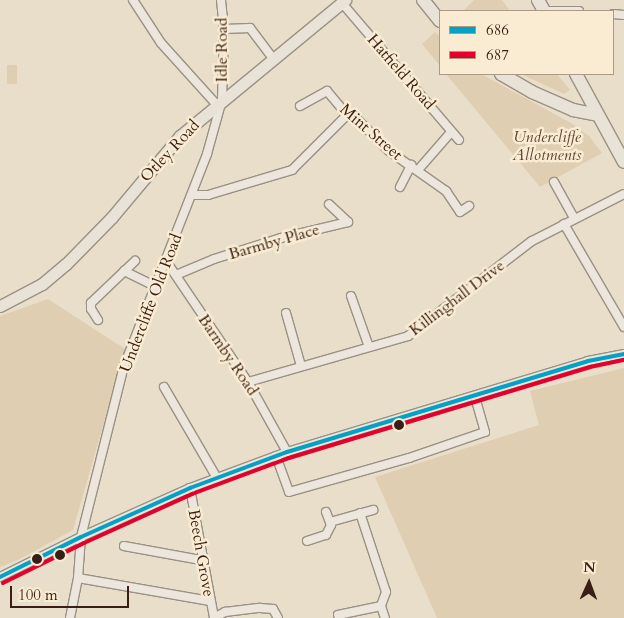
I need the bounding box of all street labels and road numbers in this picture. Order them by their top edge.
street label: Idle Road [212,18,232,82]
street label: Hatfield Road [363,30,439,114]
street label: Mint Street [336,100,406,164]
street label: Otley Road [136,116,204,186]
street label: Barmby Place [226,220,322,264]
street label: Undercliffe Old Road [116,231,186,375]
street label: Killinghall Drive [406,256,508,340]
street label: Barmby Road [194,311,262,399]
street label: Beech Grove [184,508,218,598]

